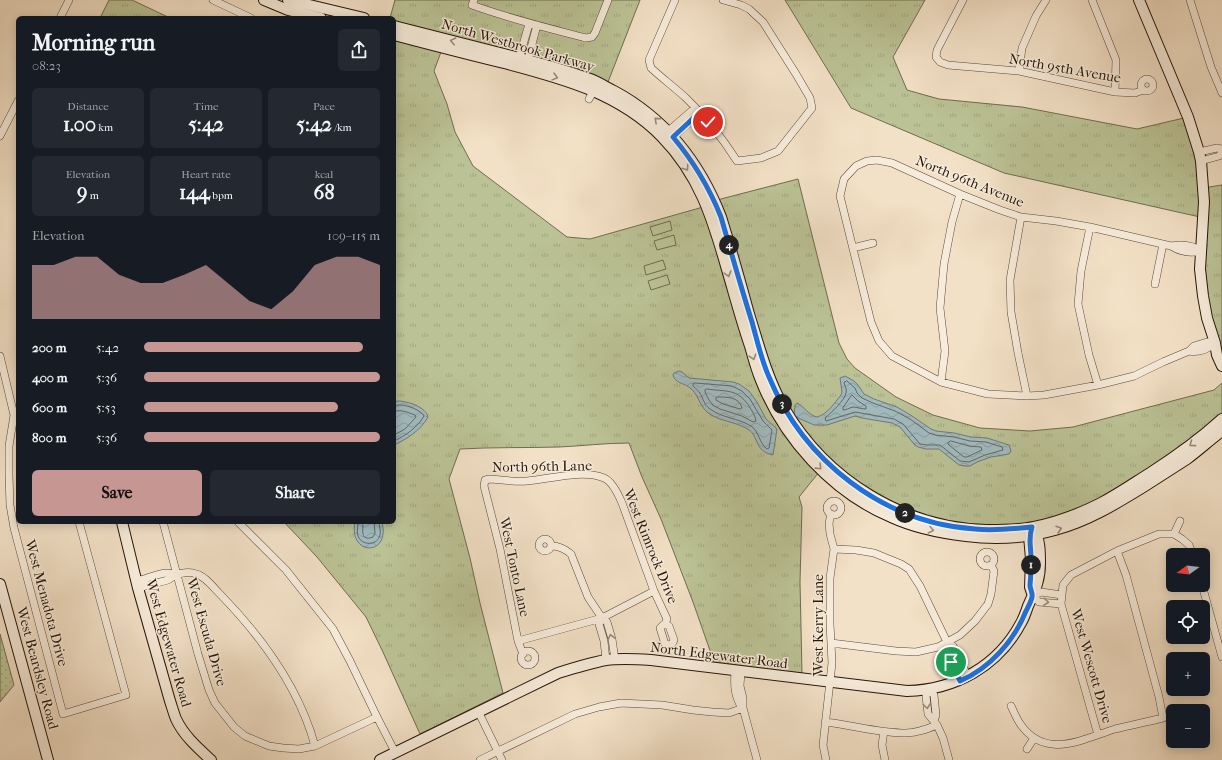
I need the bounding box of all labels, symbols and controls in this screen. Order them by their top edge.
street label: North Westbrook Parkway [439,15,597,76]
button: share [338,29,380,71]
text: Morning run [32,30,155,56]
one-way arrow [450,37,456,45]
street label: North 95th Avenue [1007,50,1122,87]
text: 08:23 [32,58,61,73]
one-way arrow [551,72,558,81]
text: Distance [67,100,109,113]
text: Time [194,100,219,113]
text: Pace [313,100,335,113]
pin [691,105,725,139]
icon: check [697,111,719,133]
text: 1.00 [63,113,96,136]
text: 5:42 [188,113,224,136]
text: 5:42 [296,113,332,136]
one-way arrow [654,118,661,125]
text: km [96,121,113,134]
text: /km [332,121,352,134]
street label: North 96th Avenue [913,152,1026,211]
one-way arrow [681,163,688,170]
text: Elevation [66,168,110,181]
text: Heart rate [181,168,231,181]
text: kcal [315,168,333,181]
text: 9 [77,181,87,204]
text: 144 [179,181,210,204]
text: 68 [314,181,334,204]
text: m [87,189,99,202]
text: bpm [210,189,233,202]
text: Elevation [32,228,85,243]
text: 109–115 m [327,228,380,243]
pin: 4 [719,235,739,255]
text: 4 [726,238,732,251]
one-way arrow [723,270,732,277]
text: 200 m [32,340,67,355]
text: 5:42 [96,340,119,355]
one-way arrow [748,353,757,360]
text: 400 m [32,370,68,385]
text: 5:36 [96,370,117,385]
pin: 3 [772,394,792,414]
text: 3 [780,397,784,410]
text: 600 m [32,400,67,415]
text: 5:53 [96,400,116,415]
text: 800 m [32,430,66,445]
text: 5:36 [96,430,117,445]
one-way arrow [1189,439,1196,446]
street label: North 96th Lane [492,457,592,476]
one-way arrow [814,462,822,470]
button: Save [32,470,202,516]
button: Share [210,470,380,516]
street label: West Rimrock Drive [619,485,681,606]
pin: 2 [895,503,915,523]
text: 2 [902,506,908,519]
street label: West Tonto Lane [495,515,533,618]
one-way arrow [1055,525,1062,534]
one-way arrow [927,526,934,534]
street label: West Menadota Drive [21,537,72,668]
north arrow [1166,548,1210,592]
map controls [1166,548,1210,748]
pin: 1 [1021,555,1041,575]
text: 1 [1029,558,1033,571]
street label: West Kerry Lane [810,574,827,677]
street label: West Escuda Drive [183,575,230,688]
street label: West Edgewater Road [142,576,195,709]
one-way arrow [1043,598,1049,607]
button: locate [1166,600,1210,644]
street label: West Beardsley Road [13,604,62,732]
street label: West Wescott Drive [1067,606,1116,725]
one-way arrow [607,634,616,641]
street label: North Edgewater Road [649,639,789,672]
pin [934,645,968,679]
icon: arrive [940,651,962,673]
button: + [1166,652,1210,696]
one-way arrow [922,703,931,709]
button: − [1166,704,1210,748]

